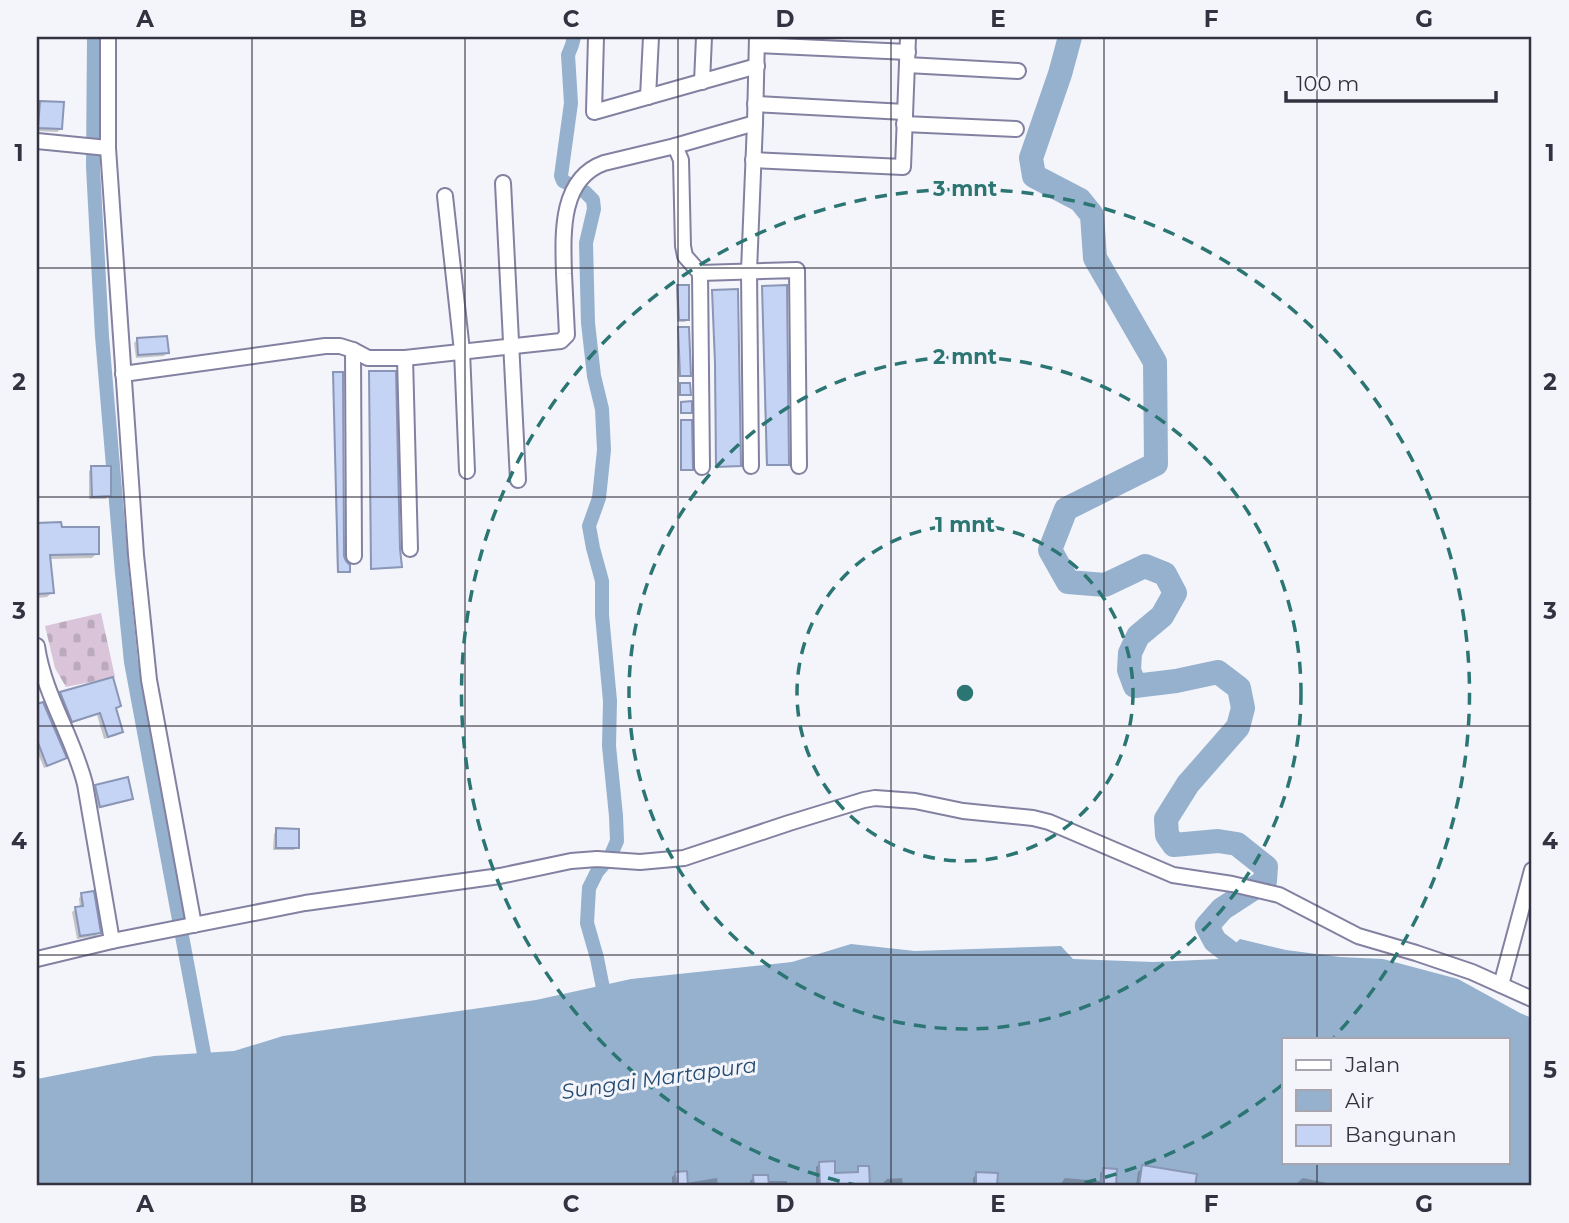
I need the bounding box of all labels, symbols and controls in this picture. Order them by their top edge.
text: A [135,5,154,33]
text: B [349,5,367,33]
text: C [563,5,580,33]
text: D [776,5,795,33]
text: E [990,5,1006,33]
text: F [1204,5,1219,33]
text: G [1415,5,1433,33]
scale bar [1286,60,1496,104]
text: 100 m [1296,71,1359,96]
text: 1 [14,139,24,167]
text: 1 [1545,139,1555,167]
text: 3 mnt [932,176,997,201]
text: 2 mnt [933,344,997,369]
text: 2 [12,368,26,396]
text: 2 [1543,368,1557,396]
text: 1 mnt [935,512,995,537]
text: 3 [11,597,26,625]
text: 3 [1542,597,1557,625]
centre of rings [953,681,977,705]
text: 4 [11,827,27,855]
text: 4 [1542,827,1558,855]
legend [1282,1038,1510,1164]
water label: Sungai Martapura [560,1052,758,1104]
text: Jalan [1344,1052,1400,1077]
text: 5 [12,1056,26,1084]
text: 5 [1543,1056,1557,1084]
text: Air [1345,1088,1374,1113]
text: Bangunan [1345,1122,1457,1147]
text: A [135,1190,154,1218]
text: B [349,1190,367,1218]
text: C [563,1190,580,1218]
text: D [776,1190,795,1218]
text: E [990,1190,1006,1218]
text: F [1204,1190,1219,1218]
text: G [1415,1190,1433,1218]

